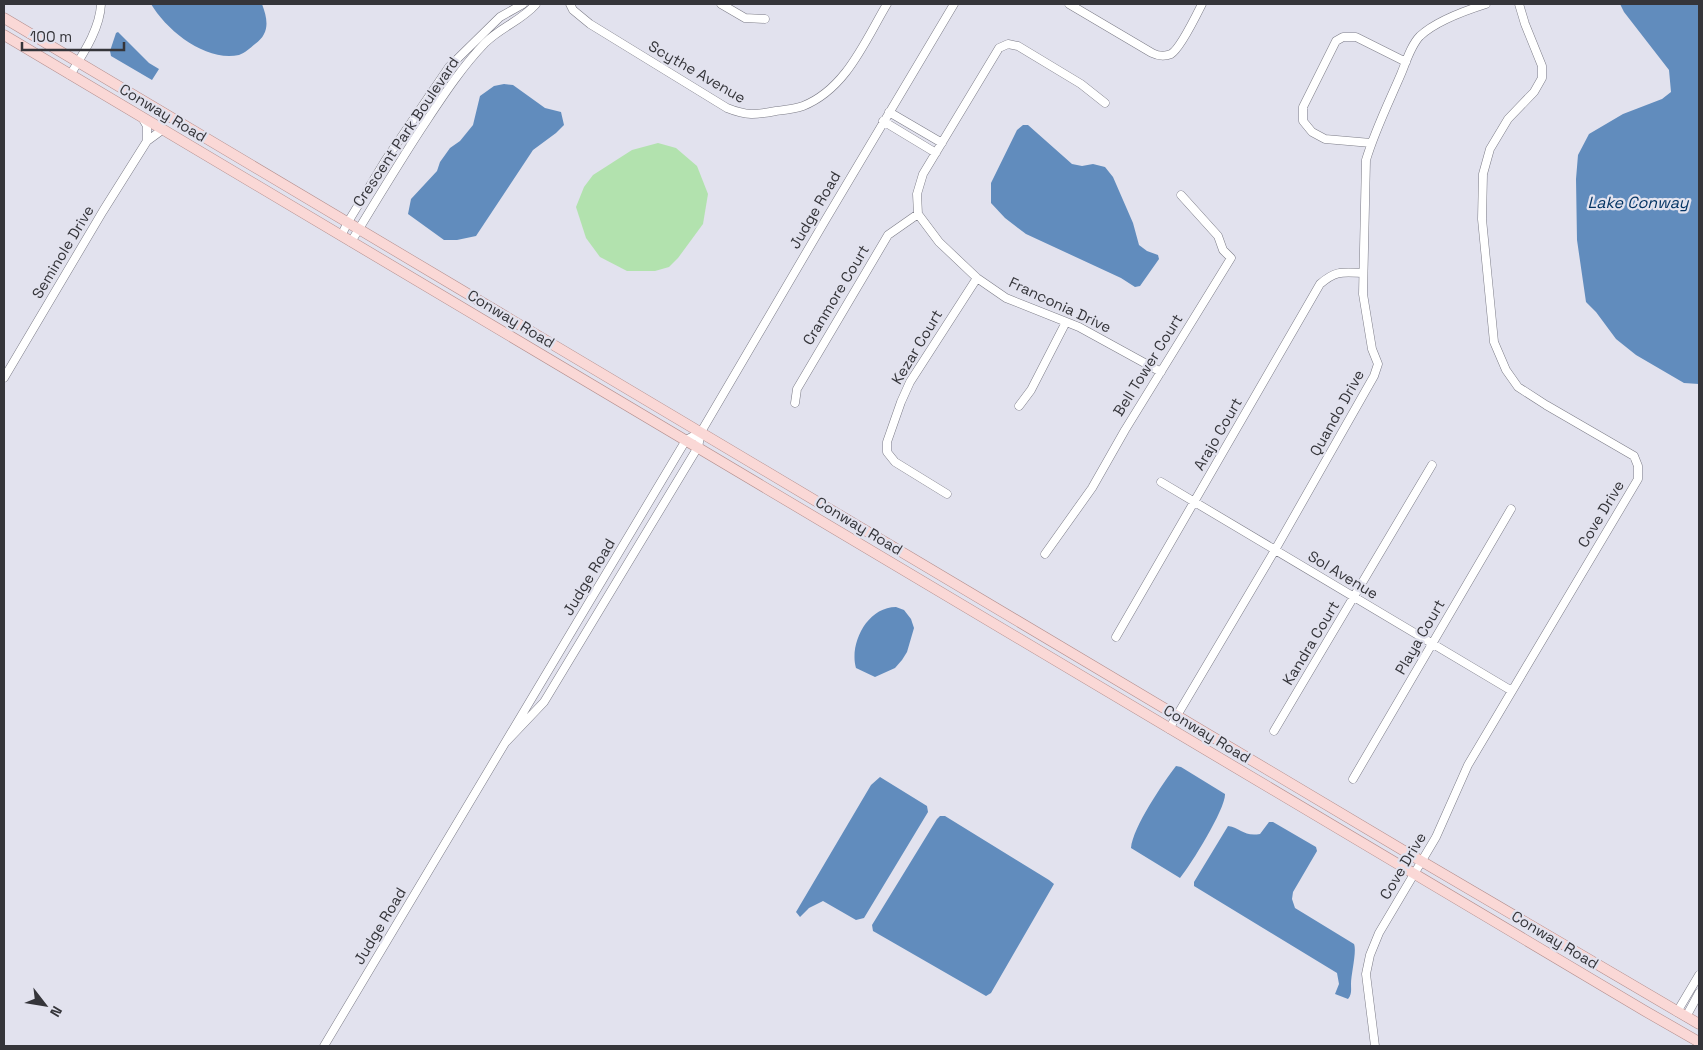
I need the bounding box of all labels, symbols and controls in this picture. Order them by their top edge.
scale bar [22,20,125,52]
text: 100 m [30,27,72,46]
street label: Scythe Avenue [645,36,749,107]
street label: Crescent Park Boulevard [348,53,463,210]
street label: Conway Road [116,79,210,146]
street label: Judge Road [785,168,844,252]
water label: Lake Conway [1587,192,1690,213]
street label: Seminole Drive [27,202,98,302]
street label: Cranmore Court [798,241,873,348]
street label: Franconia Drive [1006,273,1115,337]
street label: Conway Road [464,285,558,352]
street label: Kezar Court [887,306,946,388]
street label: Bell Tower Court [1109,310,1187,419]
street label: Quando Drive [1305,366,1368,459]
street label: Arajo Court [1189,394,1246,474]
street label: Cove Drive [1573,477,1628,551]
street label: Conway Road [812,492,906,559]
street label: Judge Road [558,535,619,619]
street label: Sol Avenue [1305,546,1382,603]
street label: Playa Court [1390,596,1449,678]
street label: Kandra Court [1278,597,1343,688]
street label: Conway Road [1160,700,1254,767]
street label: Cove Drive [1375,829,1430,903]
street label: Judge Road [349,884,410,968]
street label: Conway Road [1508,906,1602,973]
north arrow [20,980,70,1030]
text: N [46,1003,66,1020]

